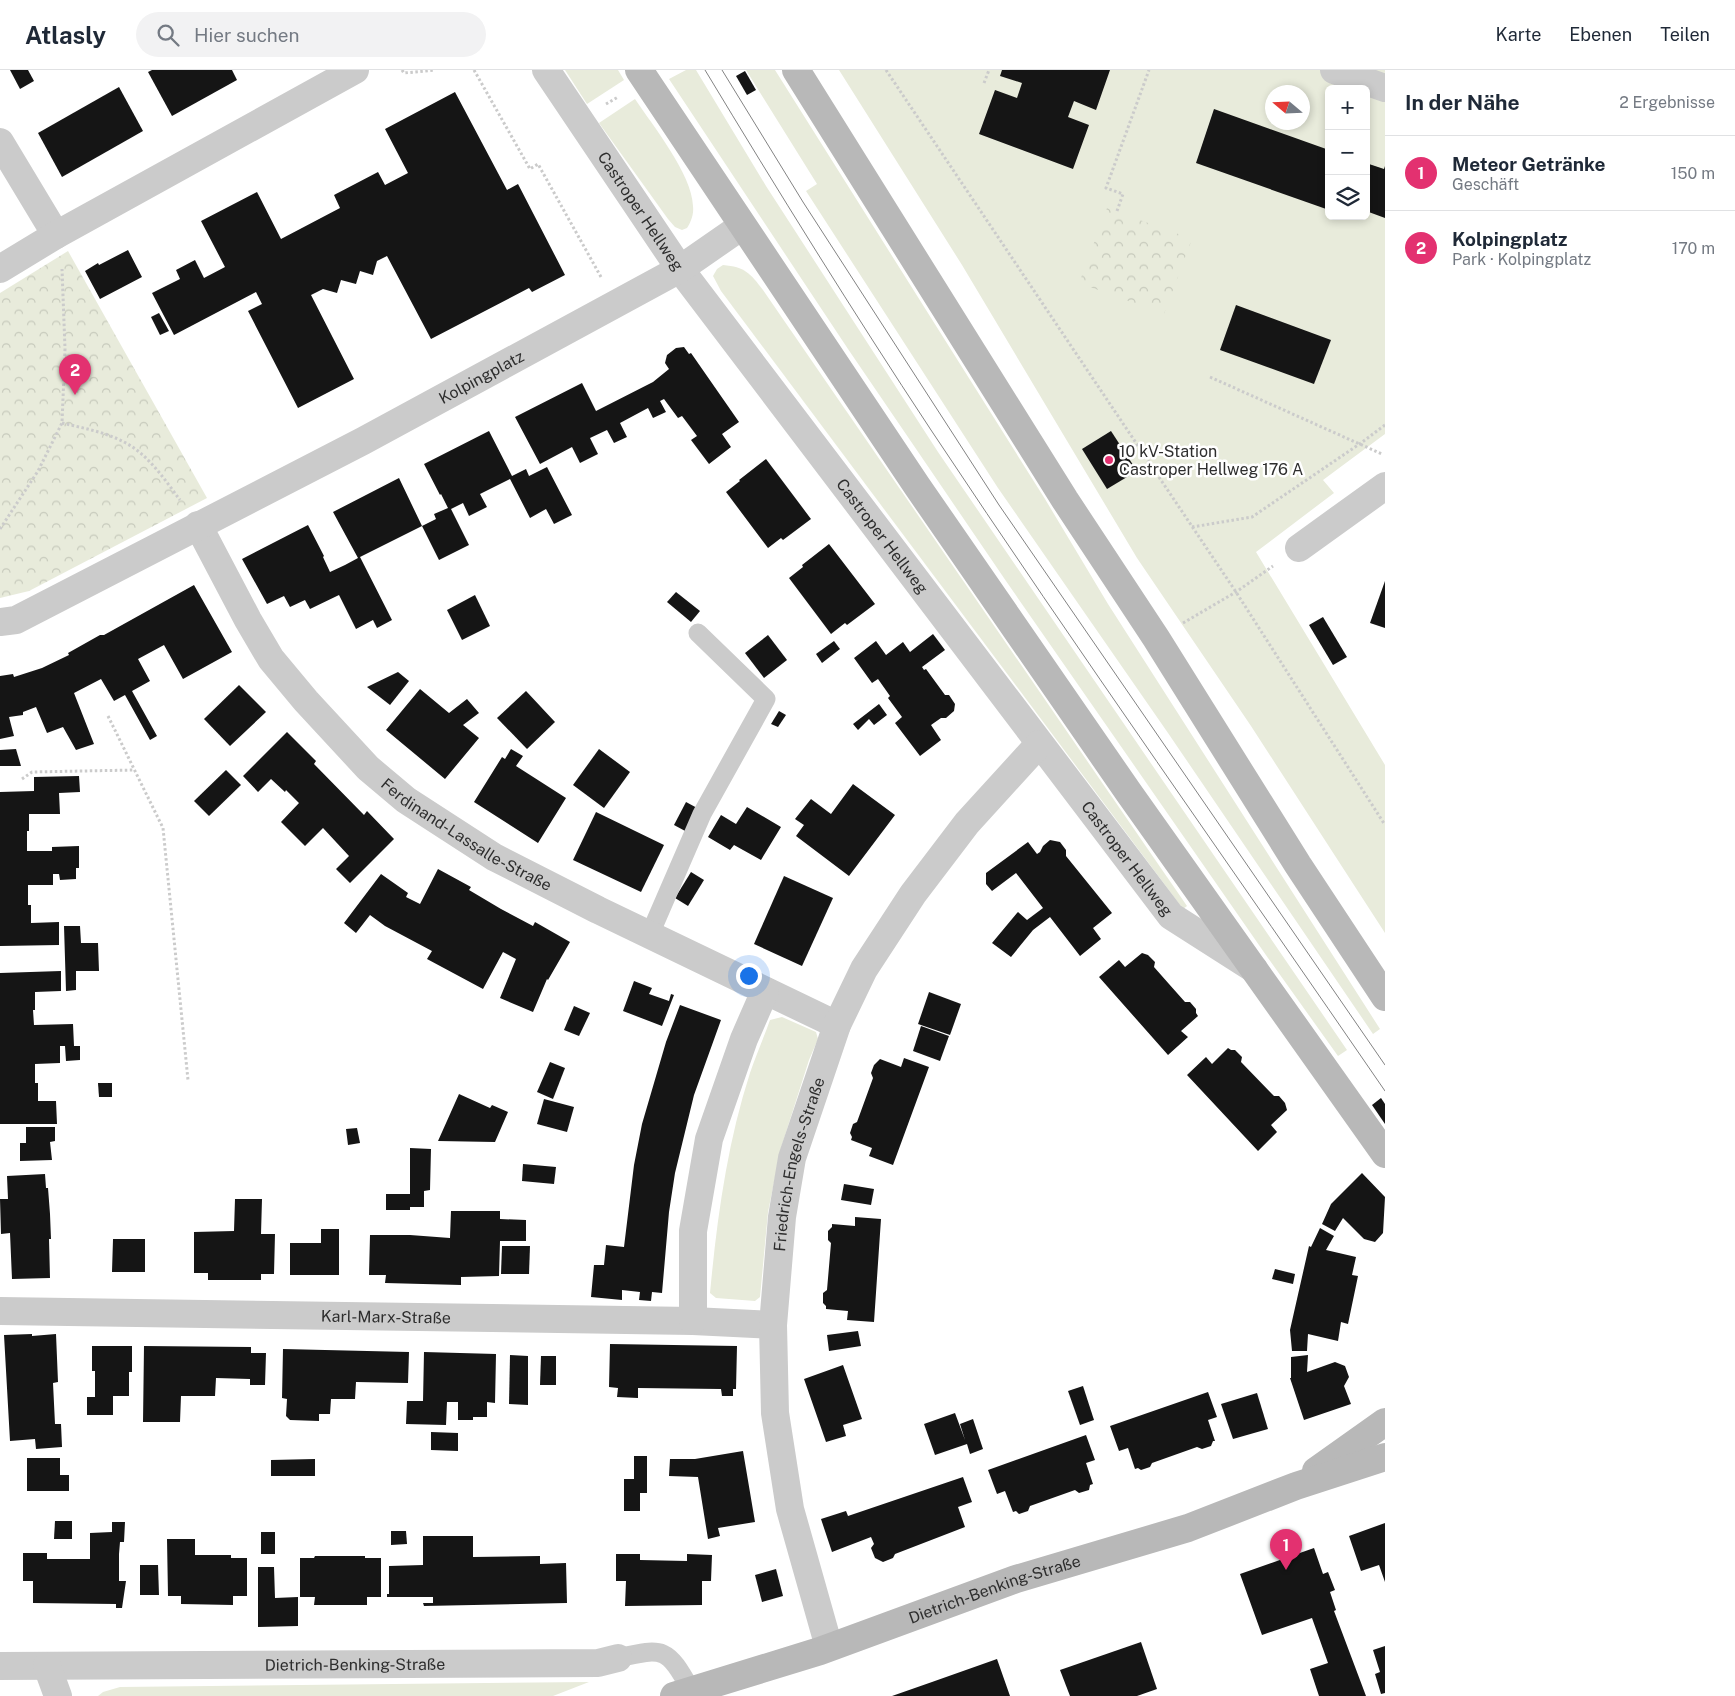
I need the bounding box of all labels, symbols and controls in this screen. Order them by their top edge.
search box [136,12,486,57]
text: Atlasly [25,21,106,49]
icon: search [154,21,182,49]
text: Hier suchen [194,24,300,46]
text: Karte [1496,24,1541,45]
text: Ebenen [1569,24,1632,45]
text: Teilen [1660,24,1710,45]
north arrow [1265,85,1310,130]
map controls [1325,85,1370,220]
button: + [1325,85,1370,130]
text: In der Nähe [1405,90,1520,115]
text: 2 Ergebnisse [1619,93,1715,112]
button: − [1325,130,1370,175]
street label: Castroper Hellweg [594,148,688,274]
text: Meteor Getränke [1452,153,1606,175]
text: 1 [1418,164,1424,183]
text: 150 m [1671,164,1715,183]
button: layers [1325,175,1370,220]
text: Geschäft [1452,175,1519,194]
text: Kolpingplatz [1452,228,1567,250]
text: 2 [1416,239,1426,258]
text: 170 m [1672,239,1715,258]
text: Park · Kolpingplatz [1452,250,1591,269]
street label: Kolpingplatz [435,346,527,408]
pin: 2 [59,354,91,395]
place label: 10 kV-Station Castroper Hellweg 176 A [1119,442,1303,479]
marker: 10 kV-Station Castroper Hellweg 176 A [1103,454,1115,466]
street label: Castroper Hellweg [833,475,932,597]
street label: Ferdinand-Lassalle-Straße [378,774,555,894]
street label: Castroper Hellweg [1078,797,1177,920]
your location [736,963,762,989]
street label: Friedrich-Engels-Straße [770,1075,828,1252]
street label: Karl-Marx-Straße [321,1306,451,1327]
pin: 1 [1270,1529,1302,1570]
street label: Dietrich-Benking-Straße [906,1551,1083,1627]
street label: Dietrich-Benking-Straße [265,1654,445,1674]

